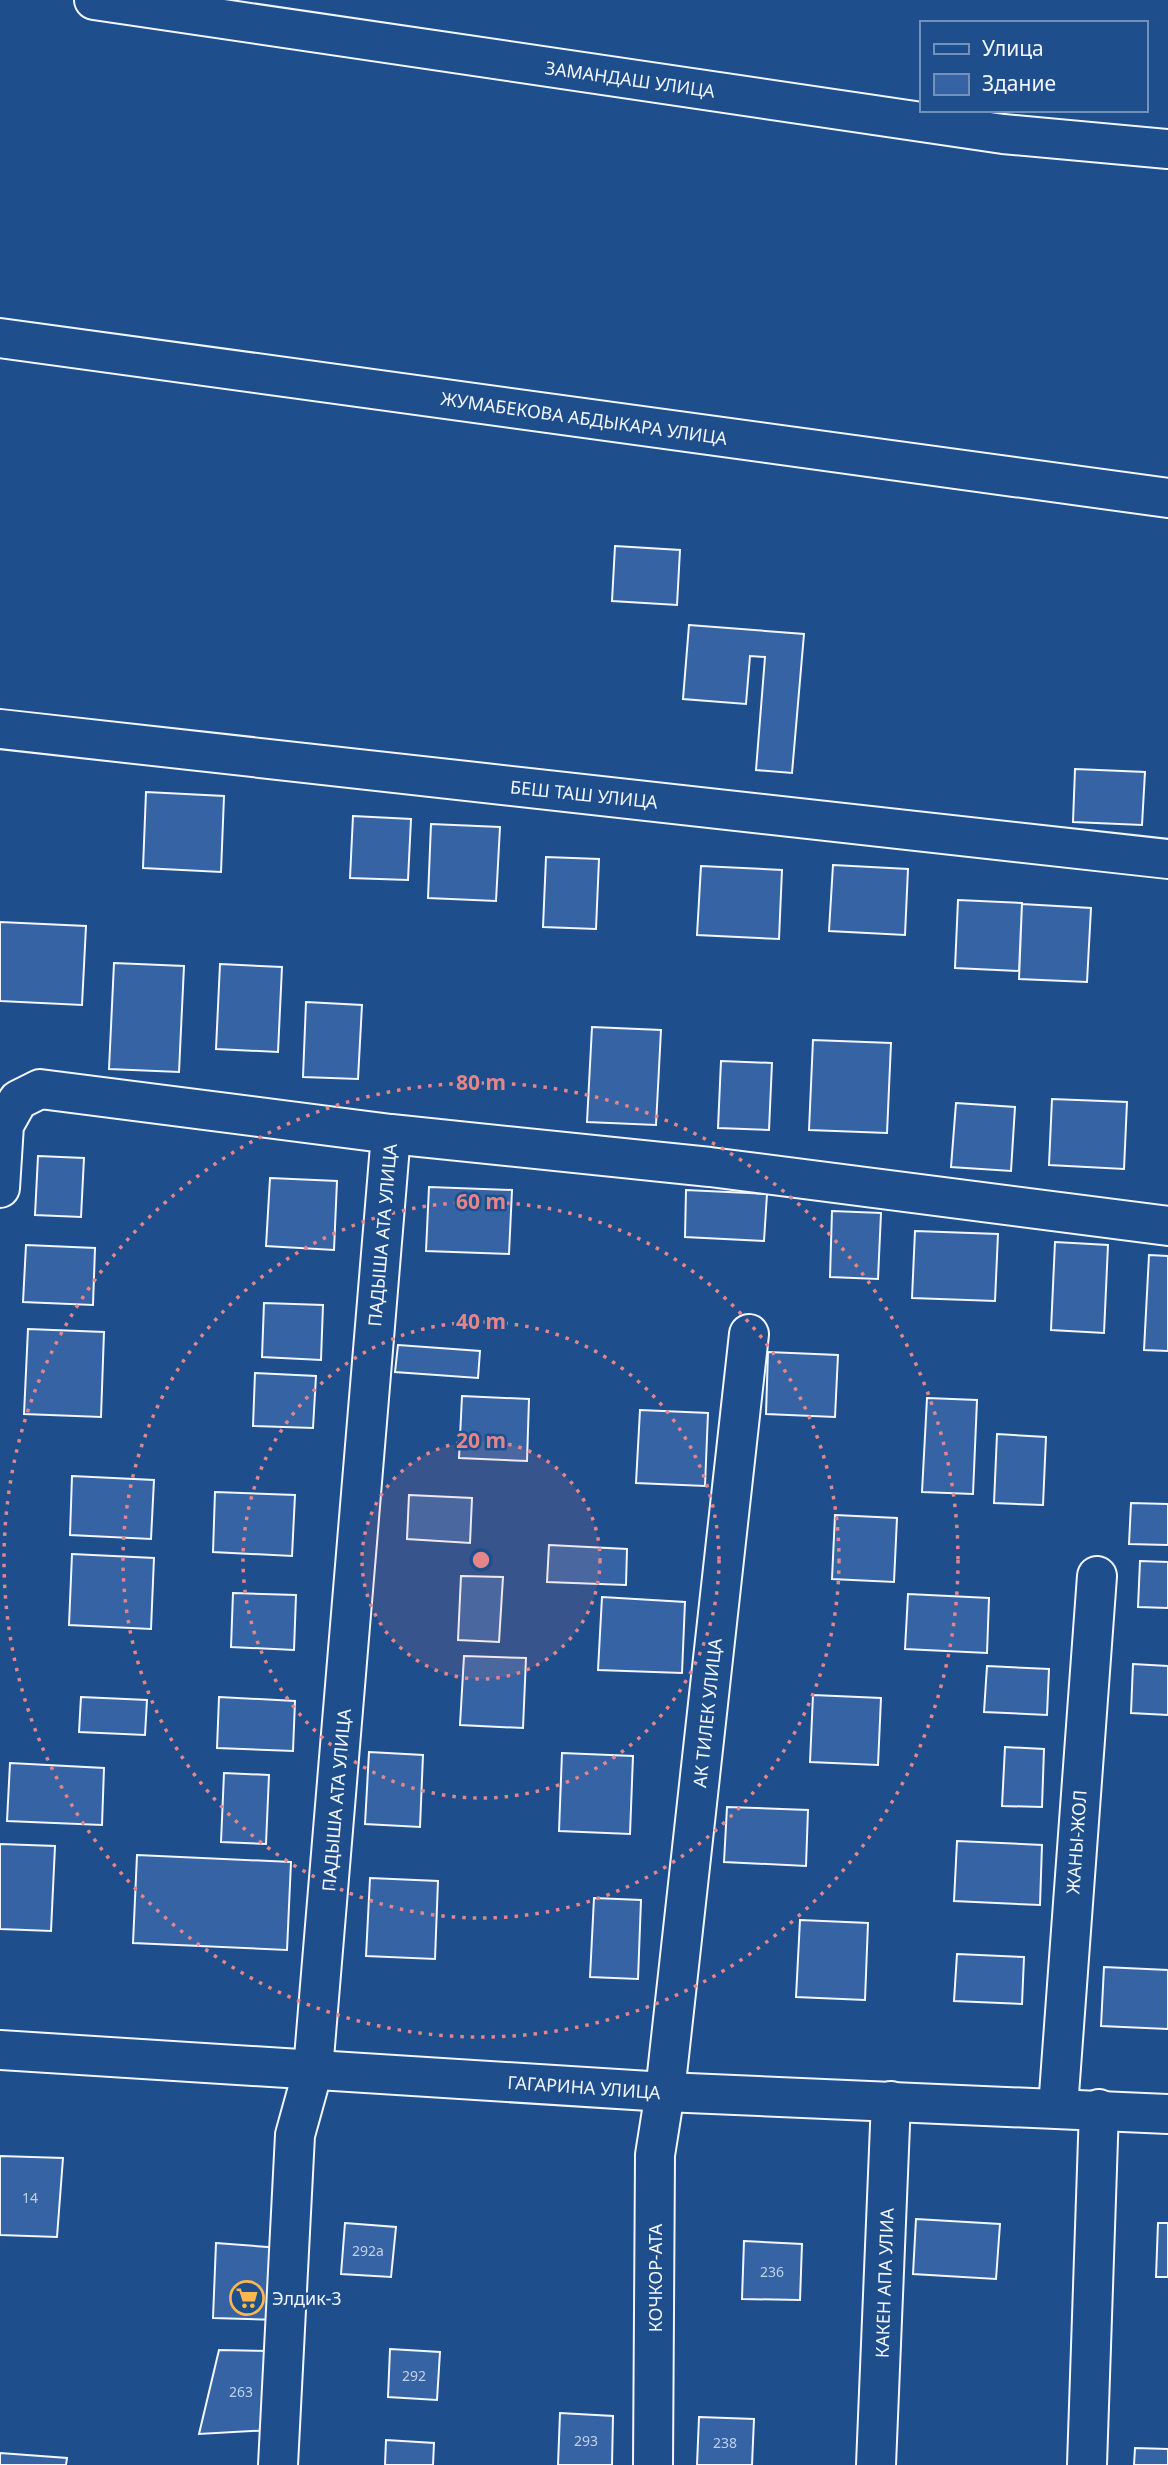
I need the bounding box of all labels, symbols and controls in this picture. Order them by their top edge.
legend [920,21,1147,112]
text: Улица [982,34,1044,62]
street label: ЗАМАНДАШ УЛИЦА [543,55,717,103]
text: Здание [982,69,1056,97]
street label: ЖУМАБЕКОВА АБДЫКАРА УЛИЦА [439,386,729,450]
street label: БЕШ ТАШ УЛИЦА [509,774,660,814]
text: 80 m [456,1068,506,1096]
street label: ПАДЫША АТА УЛИЦА [362,1142,402,1327]
text: 60 m [456,1187,506,1215]
text: 40 m [456,1307,506,1335]
text: 20 m [456,1426,506,1454]
centre of rings [469,1548,493,1572]
street label: АК ТИЛЕК УЛИЦА [687,1637,727,1789]
street label: ПАДЫША АТА УЛИЦА [316,1707,356,1892]
street label: ЖАНЫ-ЖОЛ [1060,1789,1092,1895]
street label: ГАГАРИНА УЛИЦА [507,2070,662,2104]
house number: 14 [22,2188,38,2207]
street label: КАКЕН АПА УЛИА [869,2207,899,2358]
street label: КОЧКОР-АТА [643,2223,667,2332]
house number: 292а [352,2241,384,2260]
house number: 236 [760,2262,784,2281]
supermarket icon: Элдик-3 [228,2279,266,2317]
place label: Элдик-3 [272,2286,342,2310]
house number: 292 [402,2366,426,2385]
house number: 263 [229,2382,253,2401]
house number: 293 [574,2431,598,2450]
house number: 238 [713,2433,737,2452]

